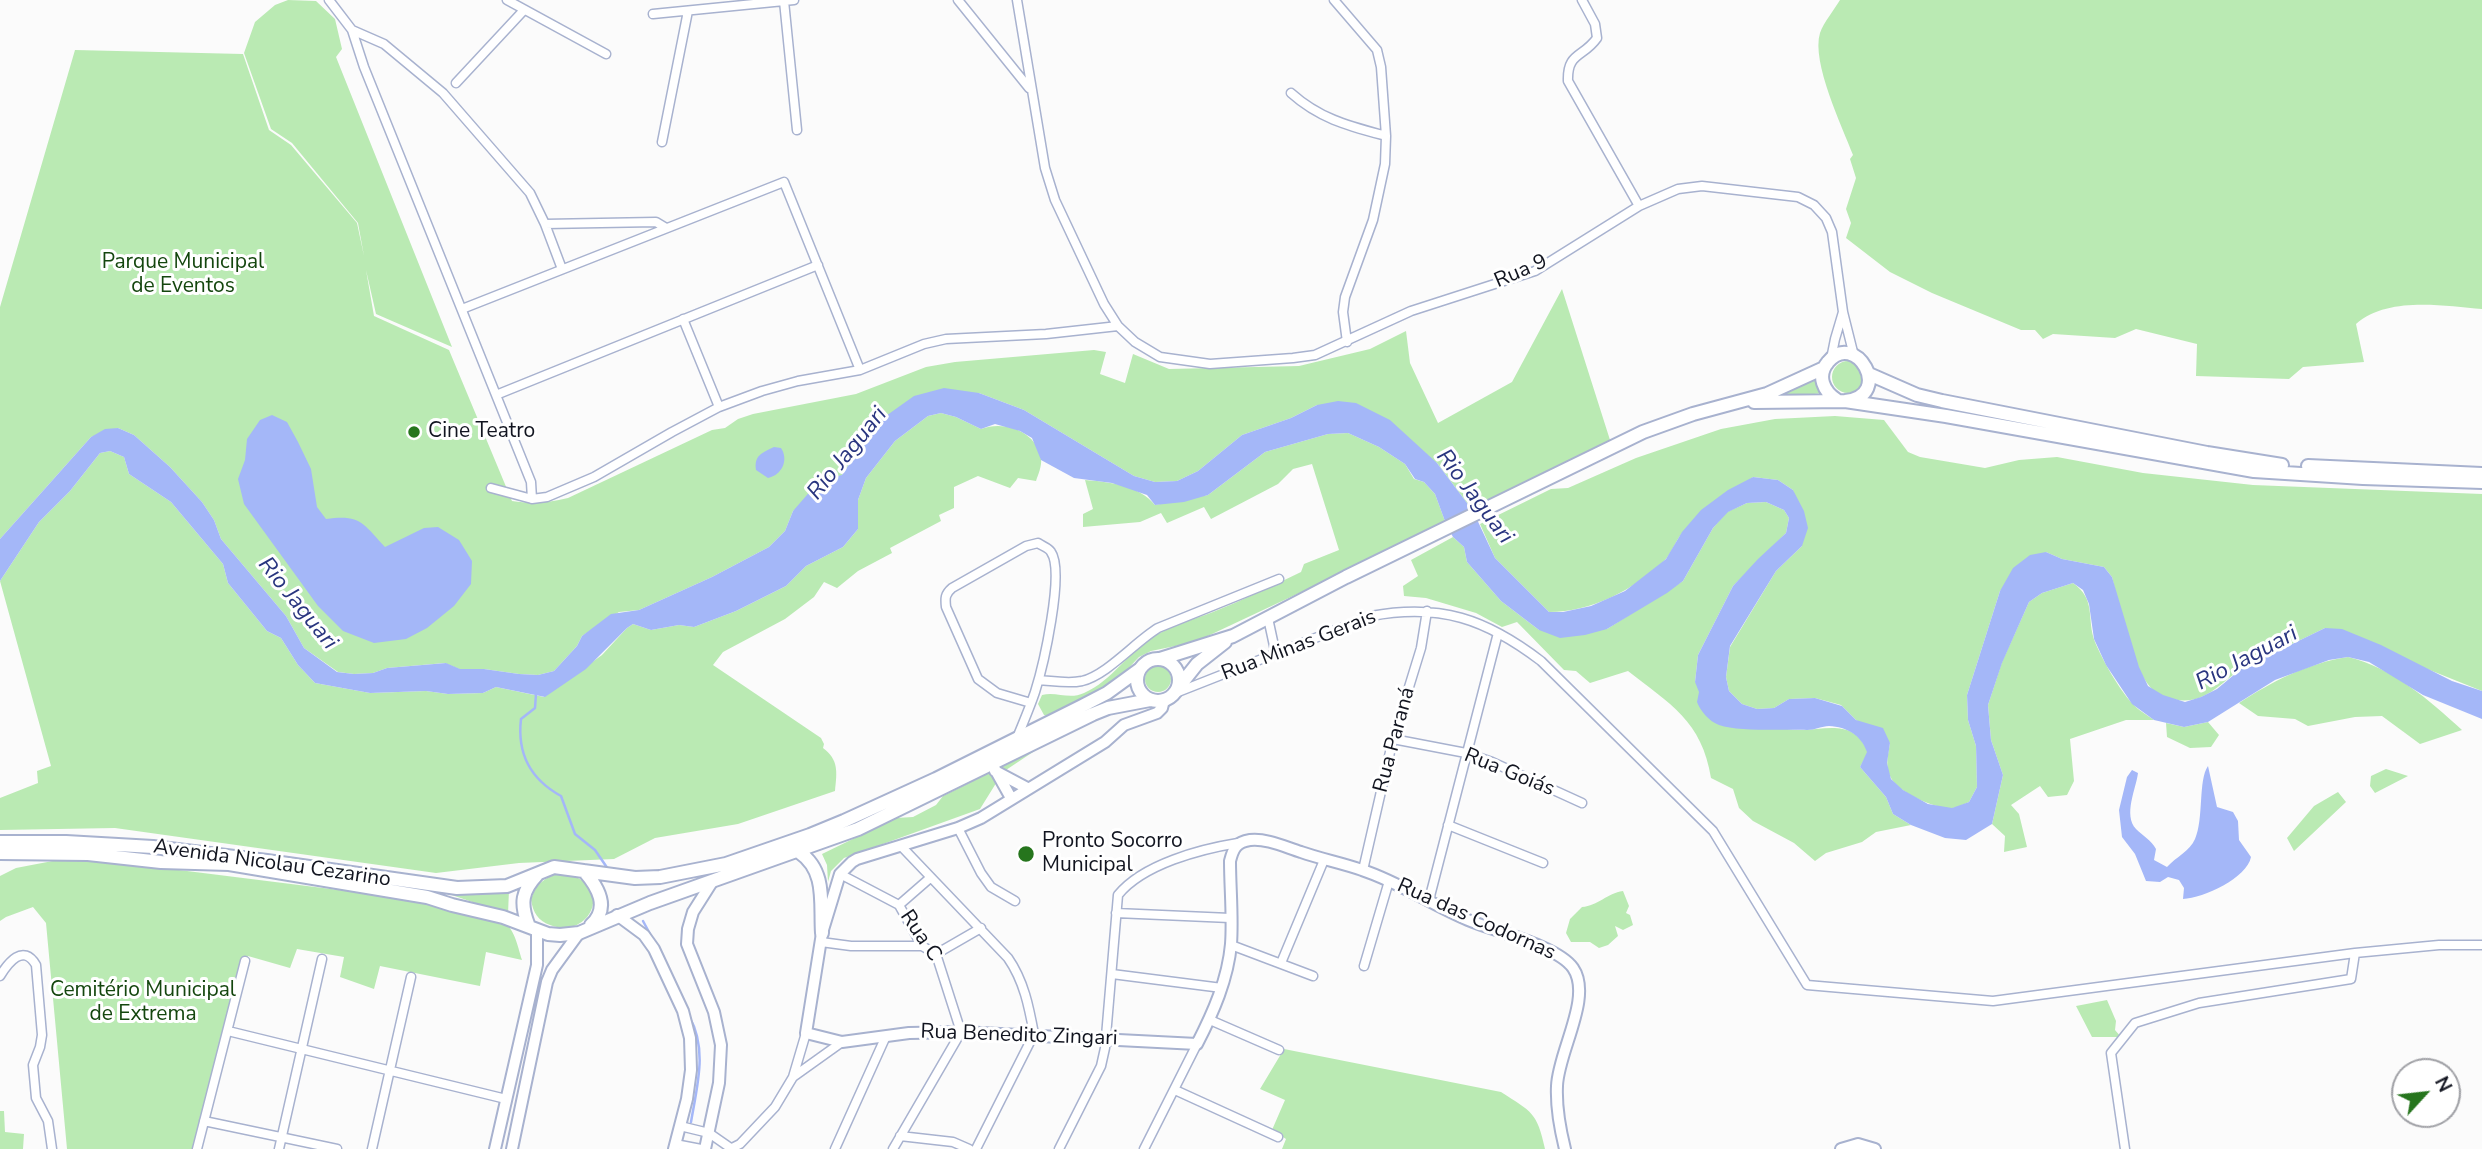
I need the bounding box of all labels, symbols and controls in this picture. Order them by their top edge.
park label: Parque Municipal de Eventos [102,250,264,300]
street label: Rua 9 [1491,250,1551,294]
water label: Rio Jaguari [802,402,894,506]
place label: Cine Teatro [428,419,535,445]
marker: Cine Teatro [406,424,422,440]
water label: Rio Jaguari [1430,444,1518,550]
water label: Rio Jaguari [251,552,343,656]
street label: Rua Minas Gerais [1218,605,1380,687]
water label: Rio Jaguari [2191,621,2303,697]
street label: Rua Paraná [1369,685,1421,795]
street label: Rua Goiás [1460,743,1558,803]
place label: Pronto Socorro Municipal [1042,829,1183,879]
street label: Avenida Nicolau Cezarino [152,835,392,893]
marker: Pronto Socorro Municipal [1016,844,1036,864]
street label: Rua das Codornas [1393,874,1559,966]
street label: Rua C [894,906,946,966]
park label: Cemitério Municipal de Extrema [50,978,236,1028]
street label: Rua Benedito Zingari [920,1020,1118,1052]
north arrow [2391,1058,2461,1128]
text: N [2428,1072,2458,1097]

